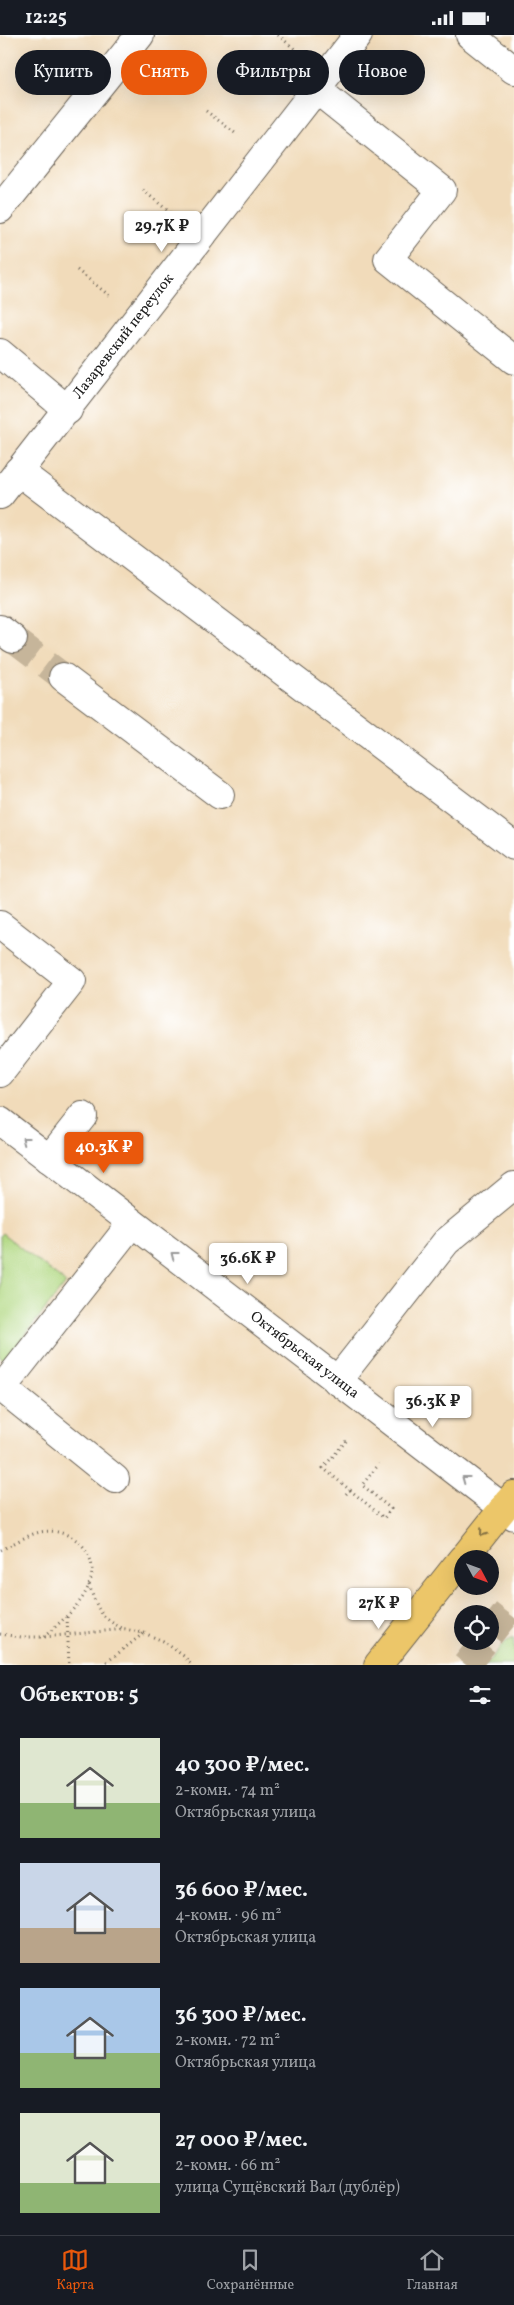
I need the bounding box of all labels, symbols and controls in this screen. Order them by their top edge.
text: 12:25 [25,5,67,31]
chip: Купить [15,50,111,95]
chip: Снять [121,50,207,95]
chip: Фильтры [217,50,329,95]
chip: Новое [339,50,425,95]
pin: 29.7K ₽ [116,211,208,253]
text: 29.7K ₽ [135,216,189,238]
street label: Лазаревский переулок [68,269,179,404]
pin: 40.3K ₽ [58,1131,150,1174]
one-way arrow [21,1137,30,1146]
text: 40.3K ₽ [75,1137,133,1159]
pin: 36.6K ₽ [202,1243,294,1285]
text: 36.6K ₽ [220,1248,276,1270]
one-way arrow [171,1252,180,1260]
street label: Октябрьская улица [246,1306,363,1404]
pin: 36.3K ₽ [387,1385,479,1428]
text: 36.3K ₽ [405,1391,461,1413]
one-way arrow [462,1476,471,1484]
one-way arrow [480,1528,489,1537]
north arrow [454,1550,499,1595]
map controls [454,1550,499,1650]
pin: 27K ₽ [344,1587,414,1630]
text: 27K ₽ [358,1593,400,1615]
button: locate [454,1605,499,1650]
text: Объектов: 5 [20,1681,139,1710]
icon: filters [466,1681,494,1709]
text: 40 300 ₽/мес. [175,1751,310,1780]
icon: home [60,1758,120,1818]
text: 2-комн. · 74 m² [175,1780,280,1802]
text: Октябрьская улица [175,1802,316,1824]
text: 36 600 ₽/мес. [175,1876,308,1905]
icon: home [60,1883,120,1943]
text: 4-комн. · 96 m² [175,1905,282,1927]
text: Октябрьская улица [175,1927,316,1949]
text: 36 300 ₽/мес. [175,2001,307,2030]
icon: home [60,2008,120,2068]
text: 2-комн. · 72 m² [175,2030,280,2052]
text: Октябрьская улица [175,2052,316,2074]
text: 27 000 ₽/мес. [175,2126,308,2155]
icon: home [60,2133,120,2193]
text: 2-комн. · 66 m² [175,2155,280,2177]
text: улица Сущёвский Вал (дублёр) [175,2177,400,2199]
tab: Карта [56,2246,94,2295]
tab: Сохранённые [207,2246,294,2295]
tab: Главная [407,2246,458,2295]

